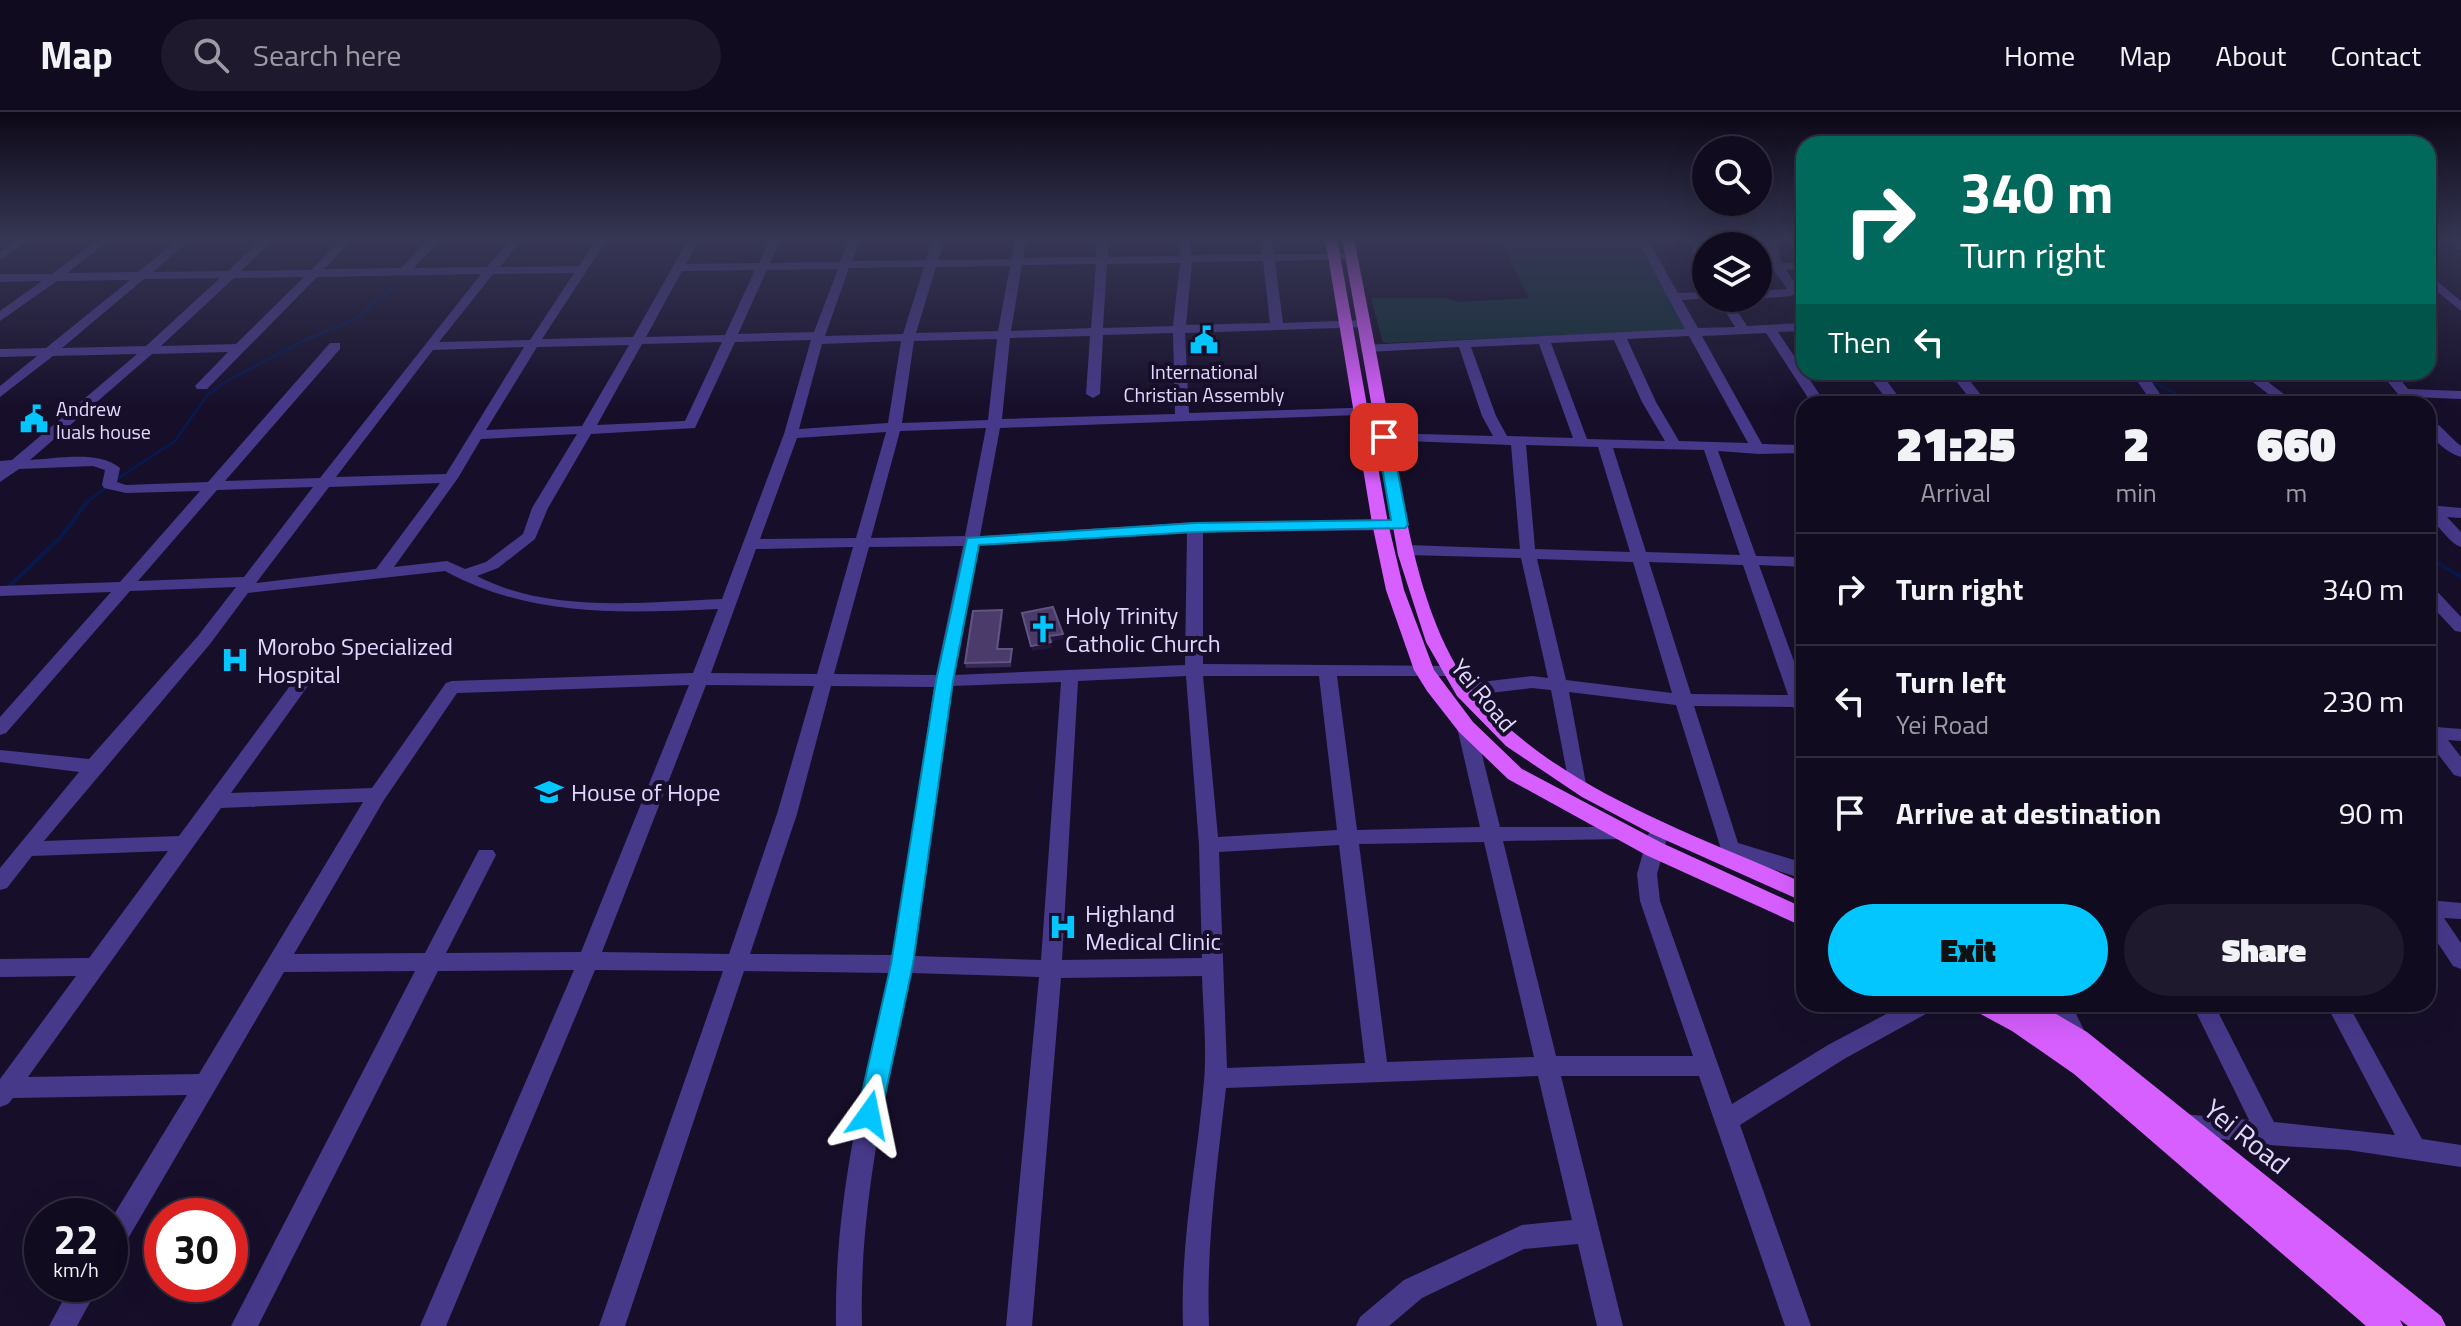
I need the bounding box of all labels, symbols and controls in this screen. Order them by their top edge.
search box [161,19,721,91]
text: Map [40,26,113,84]
text: Search here [253,32,402,78]
icon: search [189,33,233,77]
text: Home [2004,34,2075,77]
text: Map [2119,34,2172,77]
text: About [2216,34,2286,77]
text: Contact [2330,34,2421,77]
map controls [1692,136,1772,312]
button: search [1692,136,1772,216]
text: 340 m [1960,150,2113,235]
icon: right [1828,168,1932,272]
text: Turn right [1960,227,2105,282]
button: layers [1692,232,1772,312]
text: Then [1828,319,1891,365]
icon: left [1907,320,1951,364]
public building icon: International Christian Assembly [1189,325,1219,355]
place label: International Christian Assembly [1124,356,1285,410]
place label: Andrew luals house [56,393,151,447]
pin [1350,403,1418,471]
public building icon: Andrew luals house [19,404,49,434]
text: 21:25 [1896,407,2015,480]
text: 2 [2123,407,2149,480]
text: 660 [2257,407,2336,480]
icon: arrive [1362,415,1406,459]
text: Arrival [1920,473,1991,512]
text: min [2115,473,2157,512]
text: m [2286,473,2307,512]
text: Turn right [1896,566,2024,612]
text: 340 m [2322,566,2404,612]
icon: right [1828,567,1872,611]
place label: Holy Trinity Catholic Church [1065,597,1221,661]
church icon: Holy Trinity Catholic Church [1028,614,1058,644]
place label: Morobo Specialized Hospital [257,628,453,692]
hospital icon: Morobo Specialized Hospital [220,645,250,675]
street label: Yei Road [1443,651,1525,739]
text: Turn left [1896,659,2006,705]
text: 230 m [2322,678,2404,724]
icon: left [1828,679,1872,723]
text: Yei Road [1896,705,1989,744]
place label: House of Hope [571,774,720,810]
school or university icon: House of Hope [534,777,564,807]
text: Arrive at destination [1896,790,2161,836]
text: 90 m [2339,790,2404,836]
icon: arrive [1828,791,1872,835]
place label: Highland Medical Clinic [1085,895,1221,959]
button: Exit [1828,904,2108,996]
button: Share [2124,904,2404,996]
hospital icon: Highland Medical Clinic [1048,912,1078,942]
position arrow [827,1073,911,1157]
street label: Yei Road [2195,1088,2299,1184]
speed limit sign: 30 [144,1198,248,1302]
text: 22 [54,1209,98,1270]
text: km/h [53,1254,99,1285]

